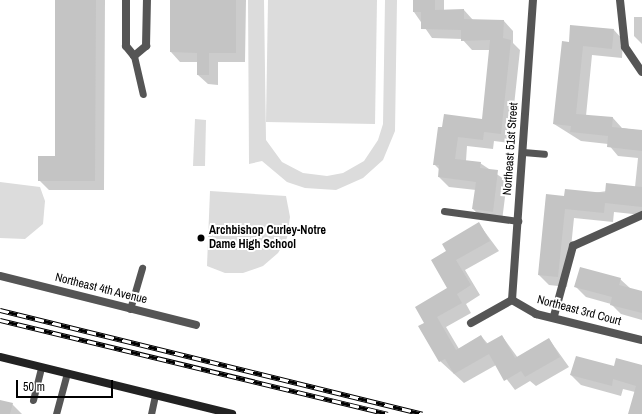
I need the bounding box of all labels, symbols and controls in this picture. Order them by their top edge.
street label: Northeast 51st Street [501,102,521,196]
place label: Archbishop Curley-Notre Dame High School [209,224,326,252]
marker: Archbishop Curley-Notre Dame High School [196,233,206,243]
street label: Northeast 4th Avenue [53,271,149,307]
street label: Northeast 3rd Court [535,293,623,329]
scale bar [18,372,115,398]
text: 50 m [23,379,45,395]

